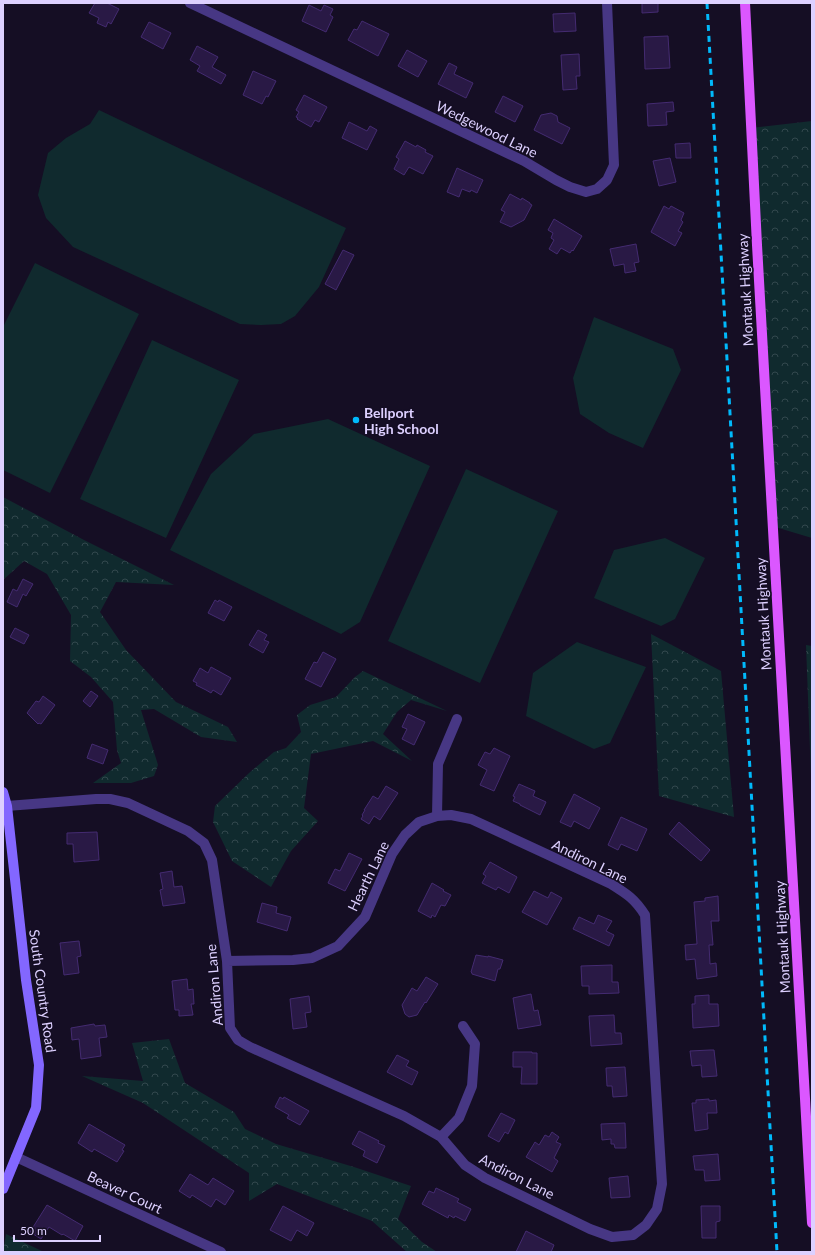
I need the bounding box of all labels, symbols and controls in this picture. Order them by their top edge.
street label: Wedgewood Lane [433,97,541,161]
street label: Montauk Highway [734,232,756,347]
place label: Bellport High School [364,404,439,437]
marker: Bellport High School [351,415,361,425]
street label: Montauk Highway [752,556,774,671]
street label: Andiron Lane [549,835,631,887]
street label: Hearth Lane [344,838,392,914]
street label: Montauk Highway [771,879,793,994]
street label: South Country Road [26,928,60,1054]
street label: Andiron Lane [202,943,226,1027]
street label: Andiron Lane [477,1150,557,1202]
street label: Beaver Court [85,1167,165,1217]
scale bar [14,1217,100,1243]
text: 50 m [20,1223,47,1238]

